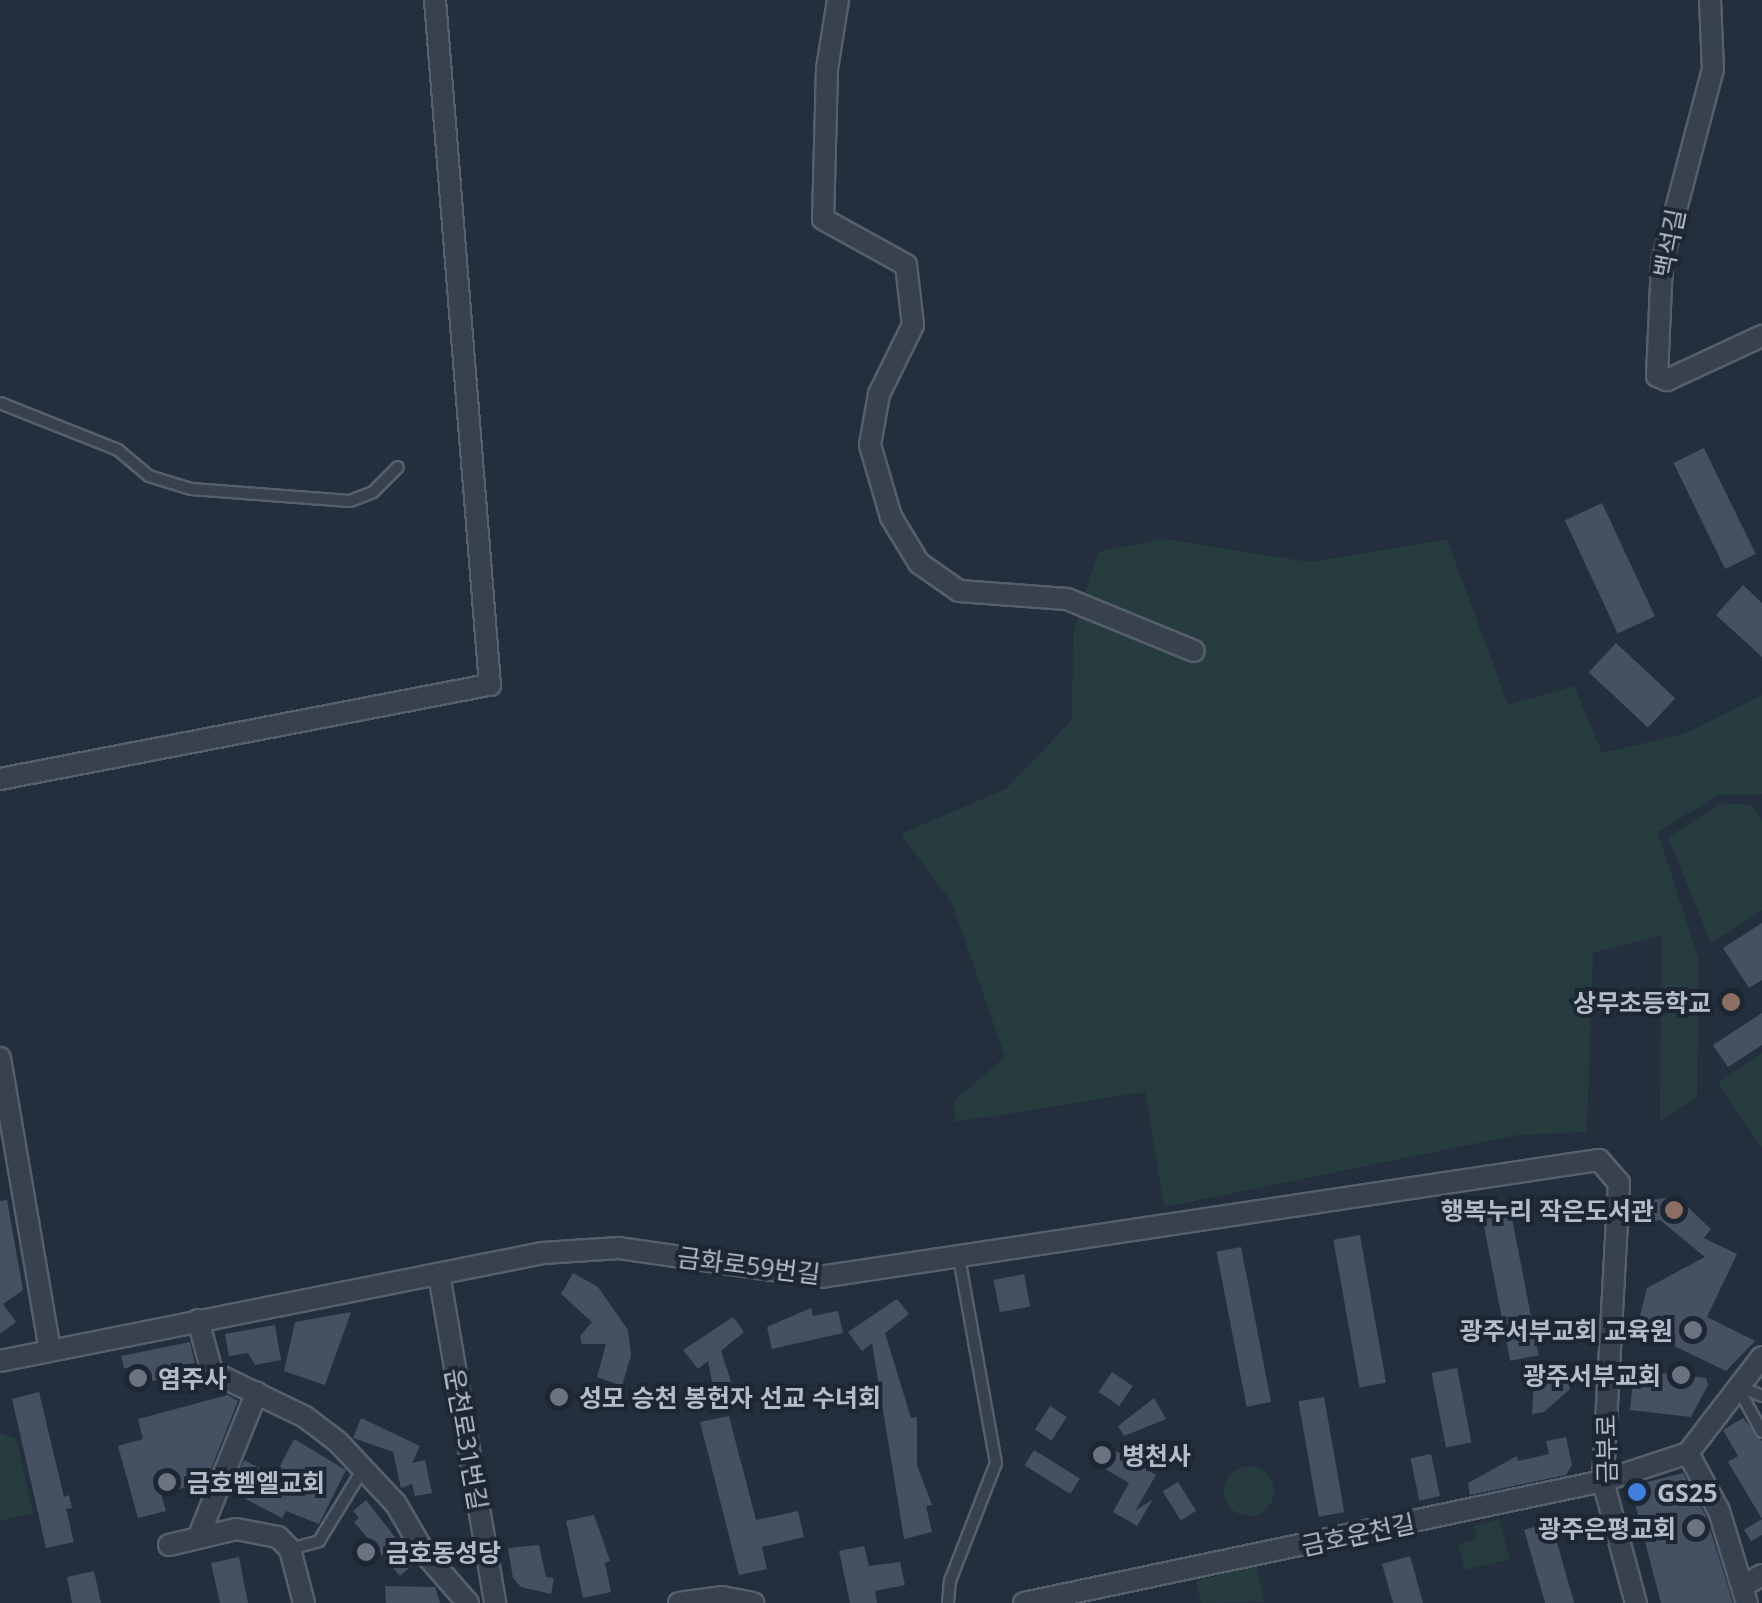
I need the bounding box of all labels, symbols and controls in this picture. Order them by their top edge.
street label: 백석길 [1648,206,1690,280]
place label: 상무초등학교 [1573,987,1711,1017]
marker: 상무초등학교 [1720,991,1742,1013]
place label: 행복누리 작은도서관 [1441,1195,1654,1225]
marker: 행복누리 작은도서관 [1663,1199,1685,1221]
street label: 금화로59번길 [676,1241,822,1289]
place label: 광주서부교회 교육원 [1460,1315,1673,1345]
marker: 광주서부교회 교육원 [1682,1319,1704,1341]
place label: 광주서부교회 [1523,1360,1661,1390]
place label: 염주사 [158,1363,227,1393]
marker: 광주서부교회 [1670,1364,1692,1386]
street label: 운천로31번길 [440,1366,494,1512]
marker: 염주사 [127,1367,149,1389]
place label: 성모 승천 봉헌자 선교 수녀회 [579,1382,881,1412]
marker: 성모 승천 봉헌자 선교 수녀회 [548,1386,570,1408]
street label: 금부로 [1590,1414,1622,1484]
place label: 병천사 [1122,1440,1191,1470]
marker: 병천사 [1091,1444,1113,1466]
place label: 금호벧엘교회 [187,1467,325,1497]
marker: 금호벧엘교회 [156,1471,178,1493]
place label: GS25 [1657,1477,1717,1507]
marker: GS25 [1626,1481,1648,1503]
street label: 금호운천길 [1299,1507,1417,1561]
place label: 광주은평교회 [1538,1513,1676,1543]
marker: 광주은평교회 [1685,1517,1707,1539]
place label: 금호동성당 [386,1537,501,1567]
marker: 금호동성당 [355,1541,377,1563]

